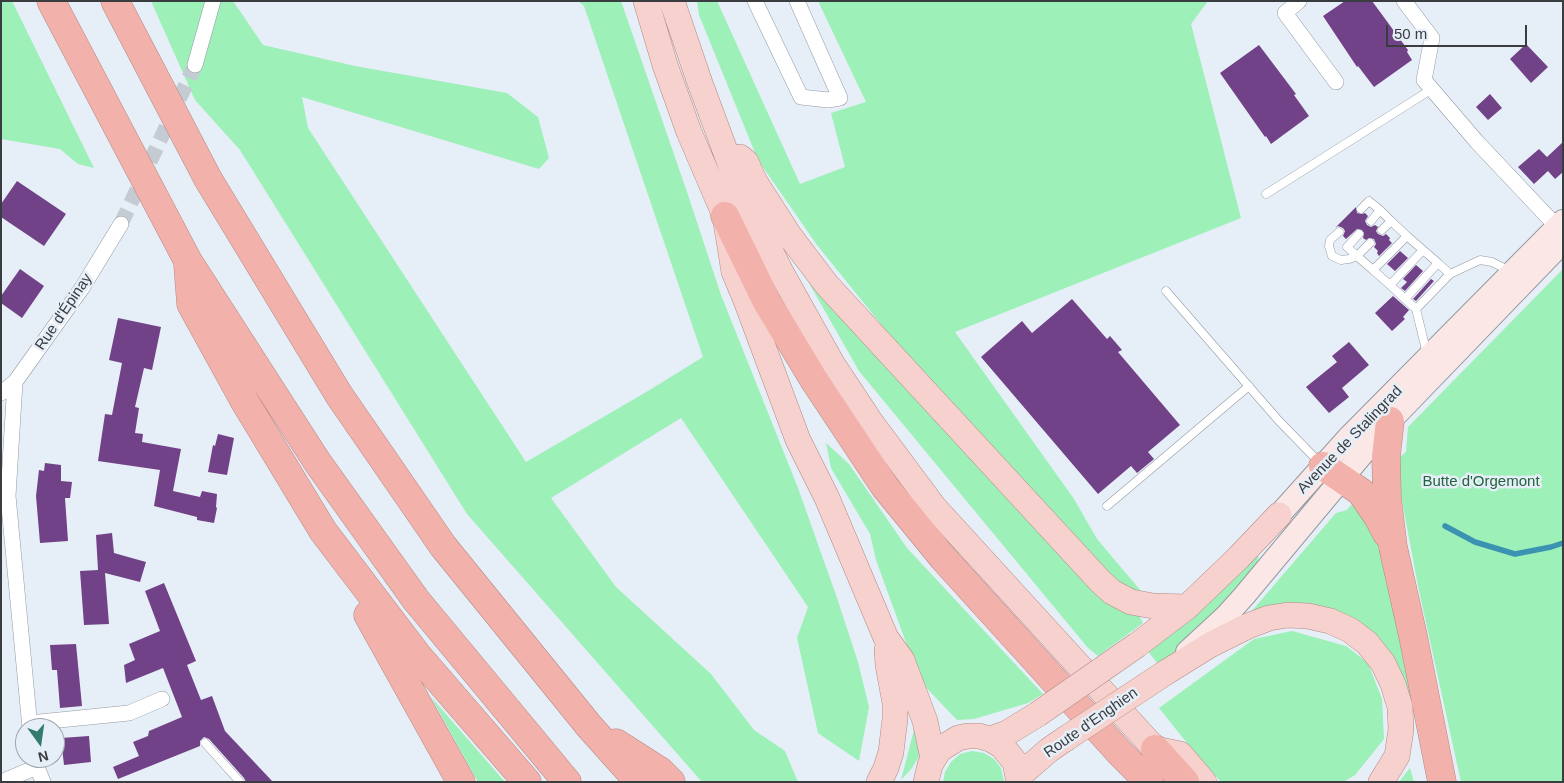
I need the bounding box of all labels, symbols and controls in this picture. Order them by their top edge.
scale bar [1389,15,1530,47]
text: 50 m [1394,25,1427,42]
street label: Rue d'Épinay [32,270,96,354]
street label: Avenue de Stalingrad [1294,382,1406,498]
park label: Butte d'Orgemont [1422,473,1540,491]
street label: Route d'Enghien [1041,684,1141,762]
north arrow [15,718,65,768]
text: N [37,748,50,766]

